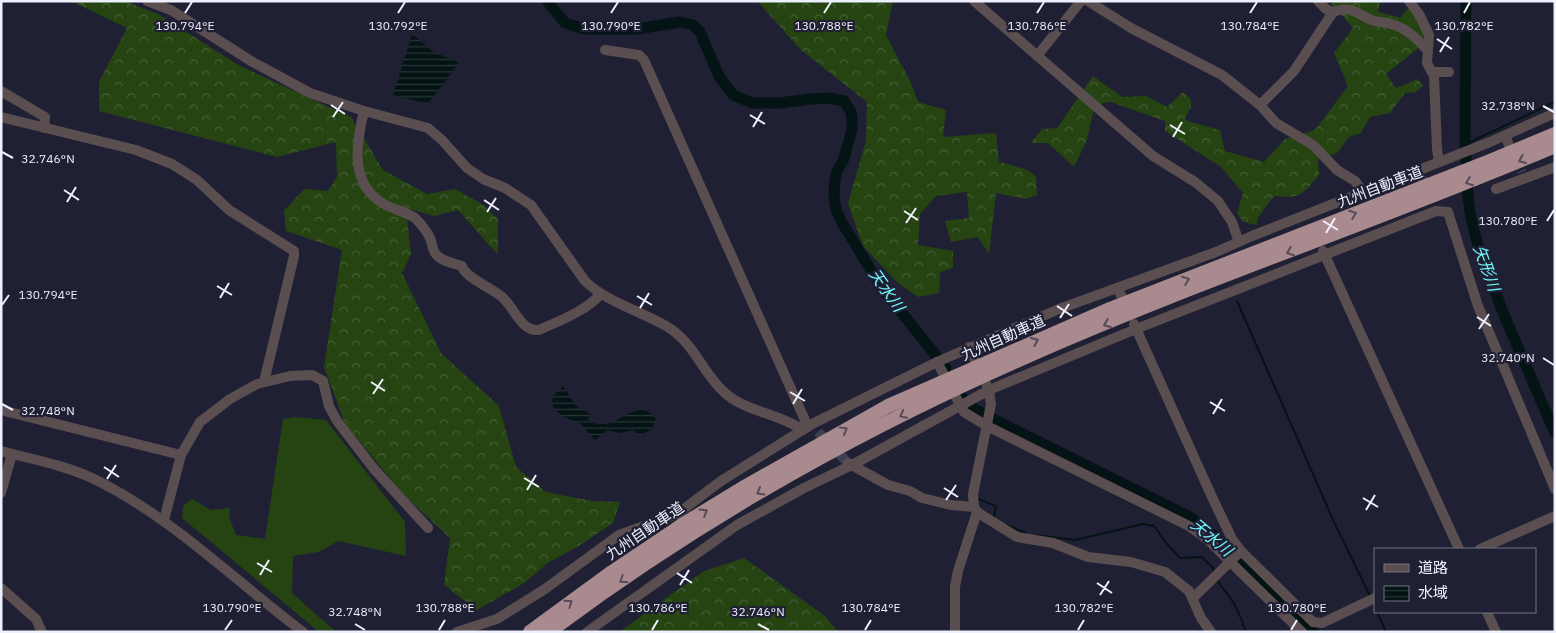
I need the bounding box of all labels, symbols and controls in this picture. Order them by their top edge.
text: 130.794°E [155,18,215,33]
text: 130.792°E [368,18,428,33]
text: 130.790°E [581,18,641,33]
text: 130.788°E [794,18,854,33]
text: 130.786°E [1007,18,1067,33]
text: 130.784°E [1220,18,1280,33]
text: 130.782°E [1434,18,1494,33]
text: 32.738°N [1481,98,1535,113]
text: 32.746°N [21,151,75,166]
one-way arrow [1518,154,1527,165]
street label: 九州自動車道 [1334,162,1425,212]
one-way arrow [1465,176,1474,186]
one-way arrow [1349,210,1357,220]
text: 130.780°E [1478,213,1538,228]
water label: 矢形川 [1469,242,1505,296]
one-way arrow [1287,246,1295,256]
water label: 天水川 [865,265,910,317]
one-way arrow [1181,276,1190,286]
text: 130.794°E [18,287,78,302]
street label: 九州自動車道 [958,311,1048,365]
one-way arrow [1103,318,1111,328]
one-way arrow [1030,336,1039,347]
text: 32.740°N [1481,350,1535,365]
text: 32.748°N [21,403,75,418]
one-way arrow [899,409,908,419]
one-way arrow [839,427,848,437]
one-way arrow [756,486,765,496]
street label: 九州自動車道 [602,498,687,564]
one-way arrow [698,508,707,518]
water label: 天水川 [1187,514,1238,561]
legend [1374,548,1536,613]
text: 道路 [1418,558,1448,577]
one-way arrow [619,574,628,583]
text: 水域 [1418,583,1448,602]
text: 130.790°E [202,600,262,615]
text: 130.788°E [415,600,475,615]
one-way arrow [563,600,573,609]
text: 130.786°E [628,600,688,615]
text: 130.784°E [841,600,901,615]
text: 130.782°E [1054,600,1114,615]
text: 130.780°E [1267,600,1327,615]
text: 32.748°N [328,604,382,619]
text: 32.746°N [731,604,785,619]

